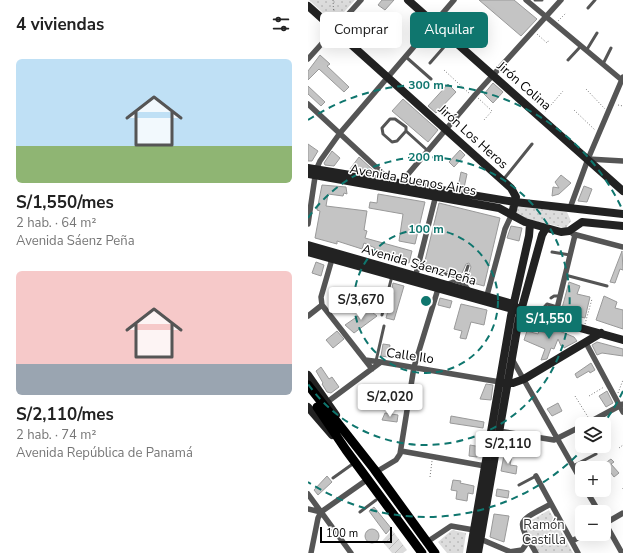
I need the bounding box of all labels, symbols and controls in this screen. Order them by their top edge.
chip: Comprar [320,12,402,48]
chip: Alquilar [410,12,488,48]
text: 4 viviendas [16,13,104,36]
icon: filters [270,13,292,35]
street label: Jirón Colina [492,57,555,115]
text: 300 m [408,77,444,93]
icon: home [118,85,190,157]
street label: Jirón Los Heros [433,100,512,173]
text: 200 m [408,149,444,165]
street label: Avenida Buenos Aires [348,160,478,200]
text: S/1,550/mes [16,191,114,214]
text: 2 hab. · 64 m² [16,214,96,232]
text: 100 m [408,221,444,237]
text: Avenida Sáenz Peña [16,232,135,250]
street label: Avenida Sáenz Peña [360,240,478,290]
pin: S/3,670 [324,287,398,321]
text: S/3,670 [338,291,384,309]
centre of rings [419,294,433,308]
icon: home [118,297,190,369]
pin: S/1,550 [512,306,586,340]
text: S/1,550 [526,310,572,328]
street label: Calle Ilo [385,344,435,368]
pin: S/2,020 [353,384,427,418]
text: S/2,020 [367,388,413,406]
text: S/2,110/mes [16,403,114,426]
map controls [575,417,611,541]
button: layers [575,417,611,453]
text: 2 hab. · 74 m² [16,426,96,444]
pin: S/2,110 [471,431,545,465]
text: S/2,110 [485,435,531,453]
text: Avenida República de Panamá [16,444,193,462]
button: + [575,461,611,497]
button: − [575,505,611,541]
park label: Ramón Castilla [522,516,566,549]
scale bar [320,525,392,544]
text: 100 m [326,526,358,541]

